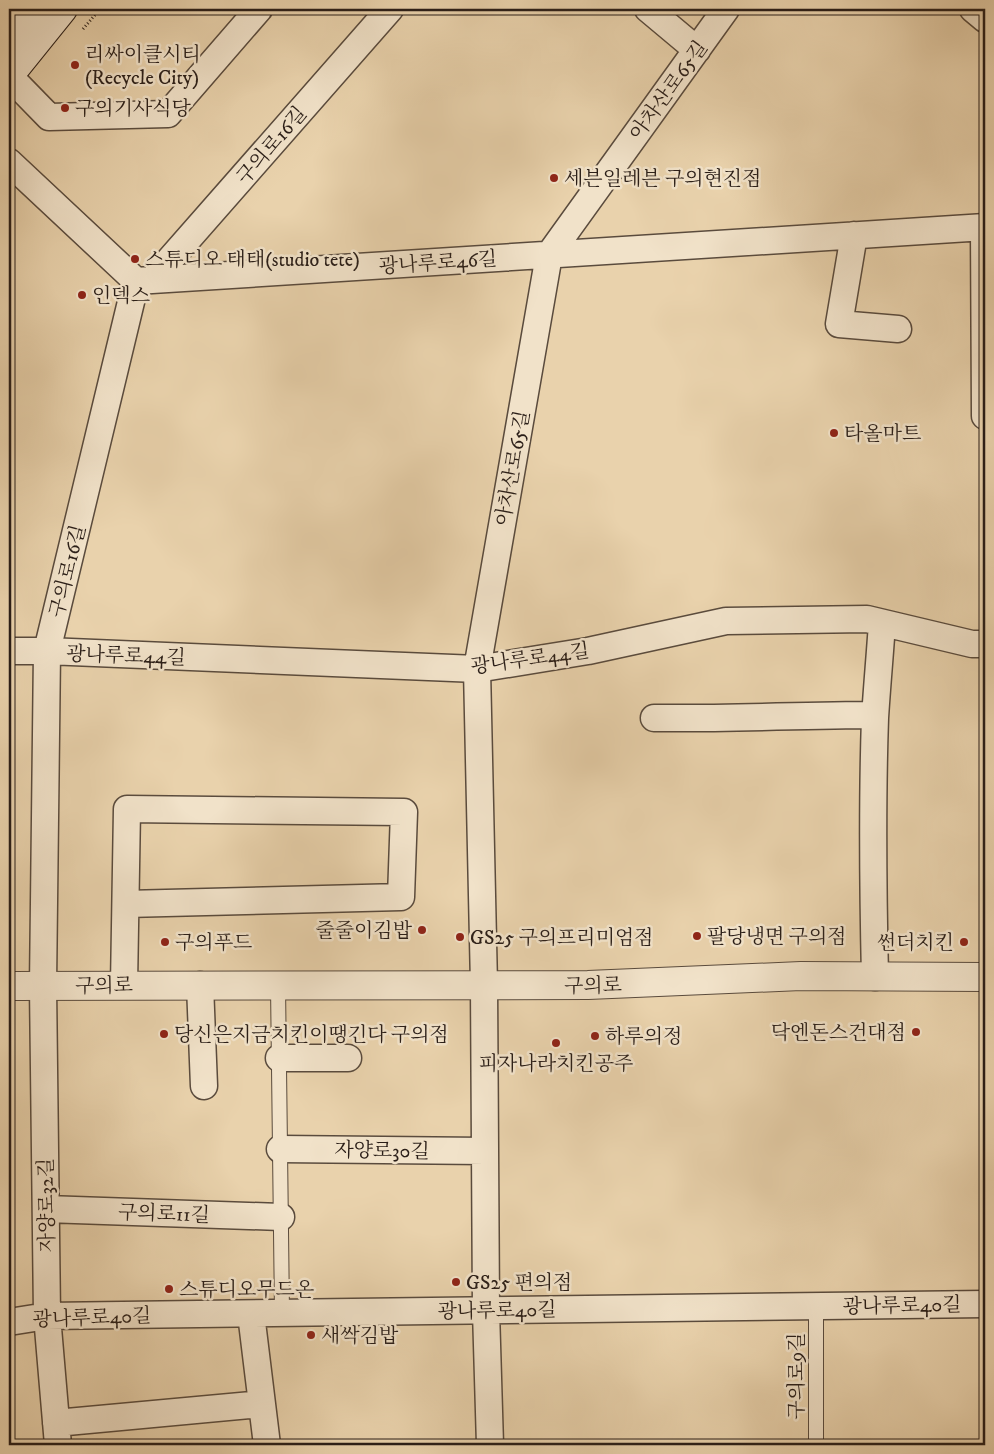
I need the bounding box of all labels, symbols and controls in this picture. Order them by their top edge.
street label: 아차산로65길 [625,36,714,146]
place label: 리싸이클시티 (Recycle City) [85,43,201,91]
marker: 리싸이클시티 (Recycle City) [69,59,81,71]
place label: 구의기사식당 [75,97,192,122]
marker: 구의기사식당 [59,102,71,114]
street label: 구의로16길 [232,102,313,190]
place label: 세븐일레븐 구의현진점 [564,167,762,192]
marker: 세븐일레븐 구의현진점 [548,172,560,184]
street label: 광나루로46길 [378,247,498,280]
place label: 스튜디오 태태(studio tete) [145,248,360,273]
marker: 스튜디오 태태(studio tete) [129,253,141,265]
place label: 인덱스 [92,284,150,309]
marker: 인덱스 [76,289,88,301]
street label: 아차산로65길 [491,409,536,528]
place label: 타올마트 [844,422,921,447]
marker: 타올마트 [828,427,840,439]
street label: 구의로16길 [45,522,92,620]
street label: 광나루로44길 [469,639,591,680]
street label: 광나루로44길 [66,642,186,671]
place label: 줄줄이김밥 [315,919,413,944]
marker: 줄줄이김밥 [416,924,428,936]
place label: 팔당냉면 구의점 [707,925,847,950]
place label: GS25 구의프리미엄점 [470,926,654,951]
marker: 팔당냉면 구의점 [691,930,703,942]
place label: 구의푸드 [175,931,252,956]
marker: GS25 구의프리미엄점 [454,931,466,943]
place label: 썬더치킨 [877,931,954,956]
marker: 구의푸드 [159,936,171,948]
marker: 썬더치킨 [958,936,970,948]
street label: 구의로 [75,973,133,1000]
street label: 구의로 [564,973,622,1000]
place label: 닥엔돈스건대점 [771,1021,906,1046]
place label: 당신은지금치킨이땡긴다 구의점 [174,1023,449,1048]
place label: 하루의정 [605,1025,682,1050]
marker: 닥엔돈스건대점 [910,1026,922,1038]
marker: 당신은지금치킨이땡긴다 구의점 [158,1028,170,1040]
marker: 하루의정 [589,1030,601,1042]
marker: 피자나라치킨공주 [550,1037,562,1049]
place label: 피자나라치킨공주 [479,1052,633,1077]
street label: 자양로30길 [334,1138,430,1165]
street label: 자양로32길 [34,1157,61,1252]
street label: 구의로11길 [118,1200,210,1229]
place label: GS25 편의점 [466,1271,572,1296]
marker: GS25 편의점 [450,1276,462,1288]
place label: 스튜디오무드온 [179,1278,314,1303]
marker: 스튜디오무드온 [163,1283,175,1295]
street label: 광나루로40길 [842,1293,962,1320]
street label: 광나루로40길 [437,1298,557,1325]
street label: 광나루로40길 [32,1304,152,1333]
place label: 새싹김밥 [321,1324,399,1349]
marker: 새싹김밥 [305,1329,317,1341]
street label: 구의로9길 [785,1332,810,1420]

